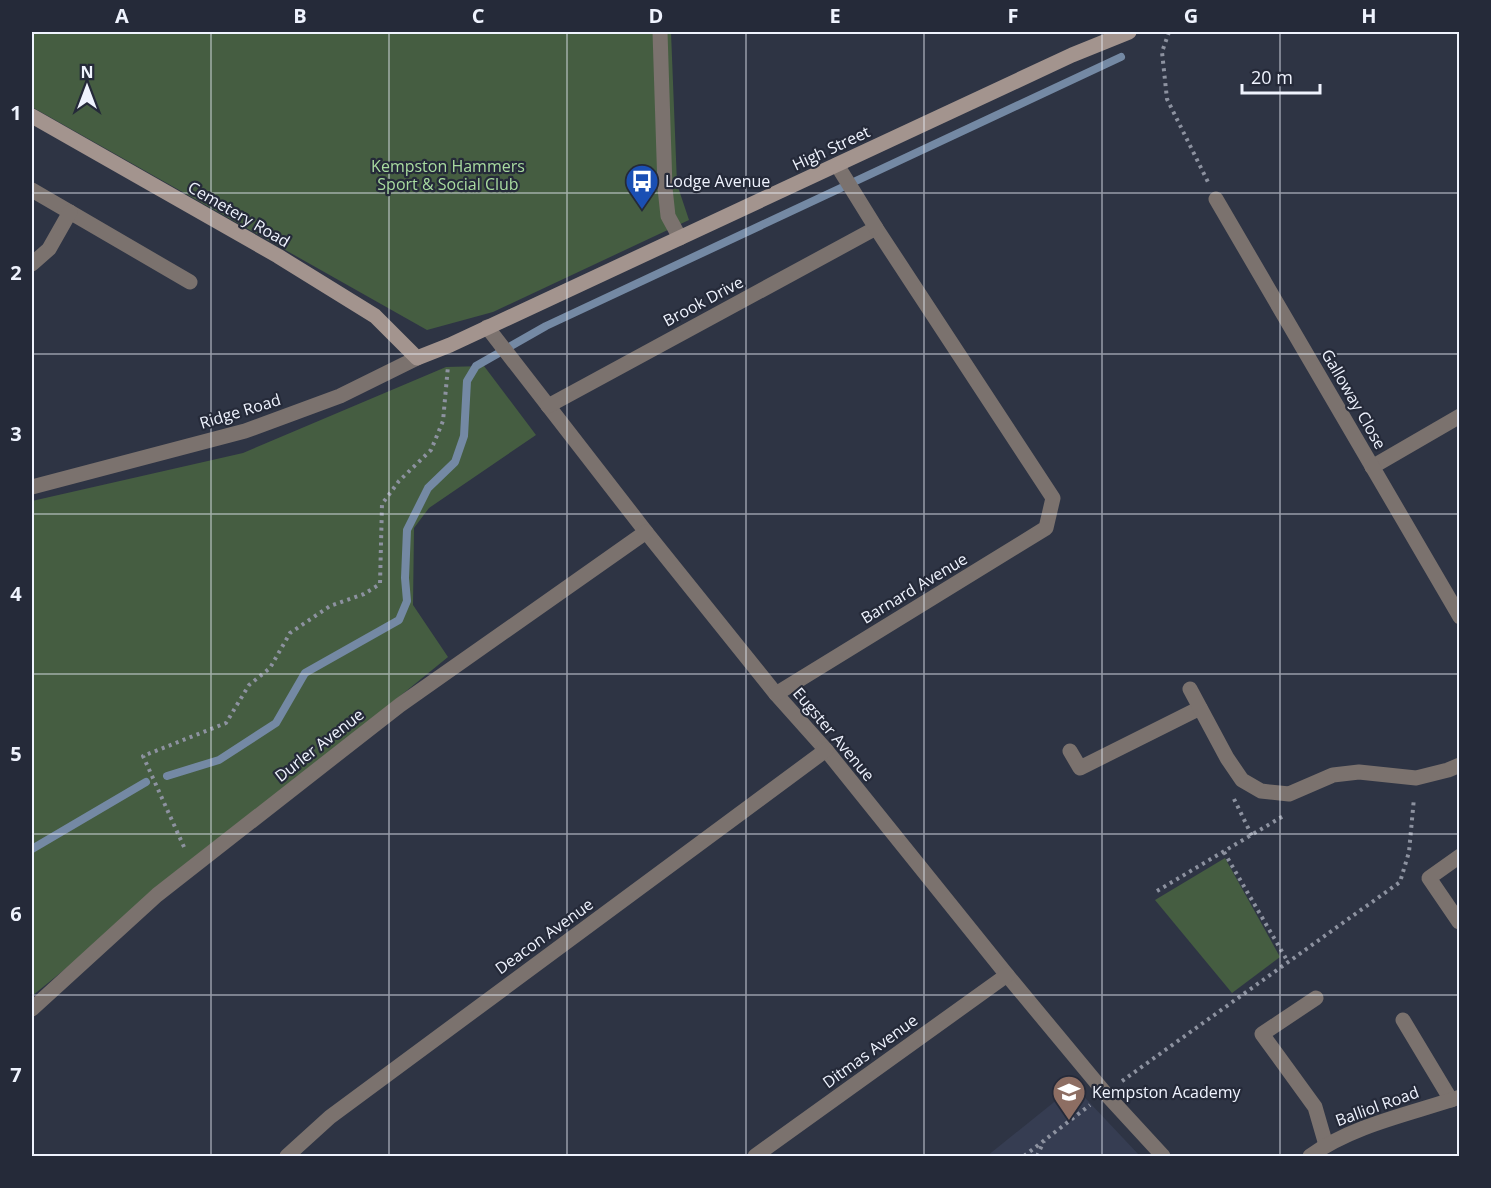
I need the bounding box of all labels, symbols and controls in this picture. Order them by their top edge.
text: A [115,2,129,29]
text: B [293,2,307,29]
text: C [472,2,485,29]
text: D [649,2,663,29]
text: E [829,2,841,29]
text: F [1008,2,1018,29]
text: G [1184,2,1198,29]
text: H [1361,2,1377,29]
north arrow [57,57,117,117]
scale bar [1242,57,1320,95]
text: N [80,61,94,83]
text: 20 m [1251,65,1293,89]
text: 1 [10,99,22,126]
street label: High Street [789,120,874,176]
park label: Kempston Hammers Sport & Social Club [371,155,525,195]
bus stop icon: Lodge Avenue [624,163,660,210]
place label: Lodge Avenue [665,170,770,192]
street label: Cemetery Road [184,176,294,252]
text: 2 [10,259,22,286]
street label: Brook Drive [659,271,747,331]
street label: Galloway Close [1316,345,1392,453]
street label: Ridge Road [197,388,283,434]
text: 3 [10,420,22,447]
street label: Barnard Avenue [857,547,971,629]
text: 4 [10,580,22,607]
street label: Eugster Avenue [788,682,880,786]
street label: Durler Avenue [270,703,368,787]
text: 5 [10,740,22,767]
street label: Deacon Avenue [490,893,598,979]
text: 6 [10,900,22,927]
street label: Ditmas Avenue [818,1009,922,1093]
text: 7 [10,1061,22,1088]
school or university icon: Kempston Academy [1051,1074,1087,1121]
place label: Kempston Academy [1092,1081,1242,1103]
street label: Balliol Road [1332,1081,1422,1131]

